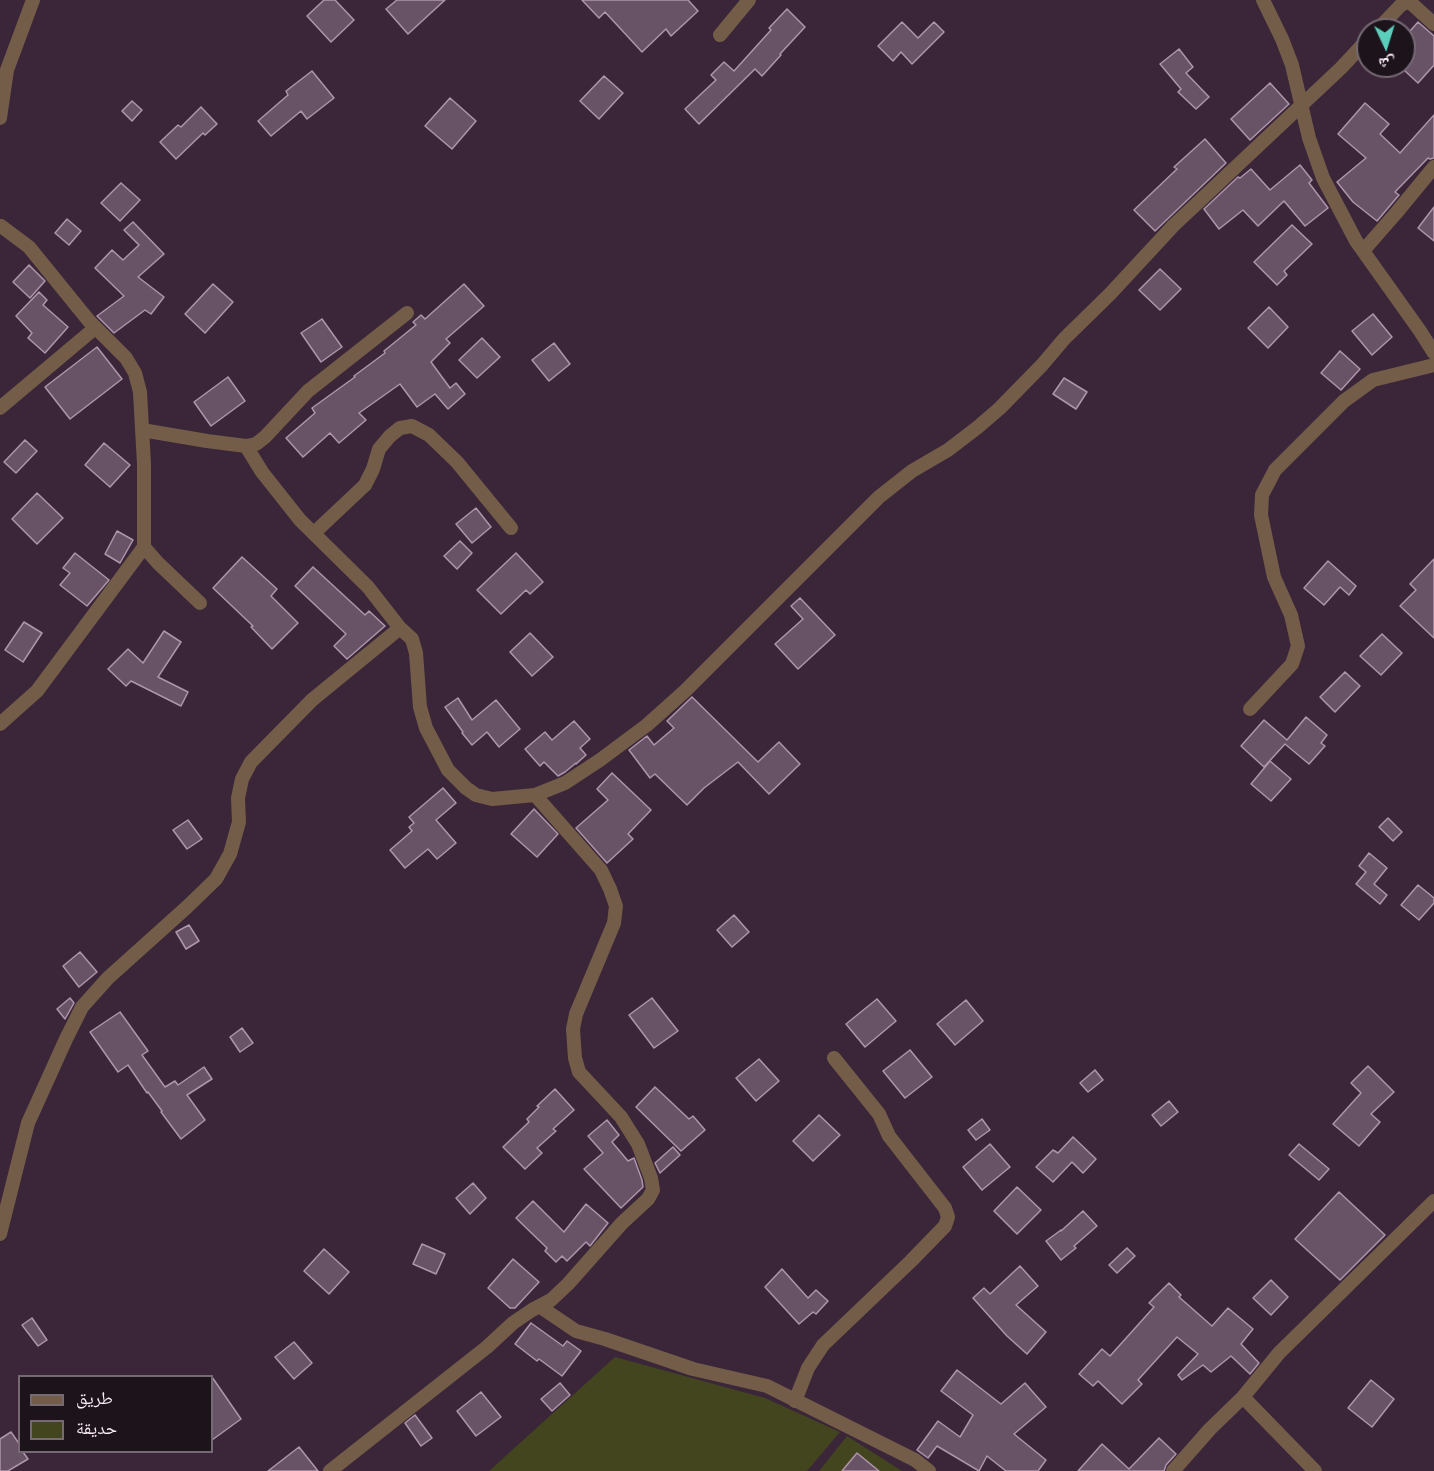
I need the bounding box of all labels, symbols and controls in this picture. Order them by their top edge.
north arrow [1356,18,1416,78]
text: ش [1378,54,1396,74]
legend [18,1375,213,1453]
text: طريق [76,1387,113,1407]
text: حديقة [76,1417,117,1437]

